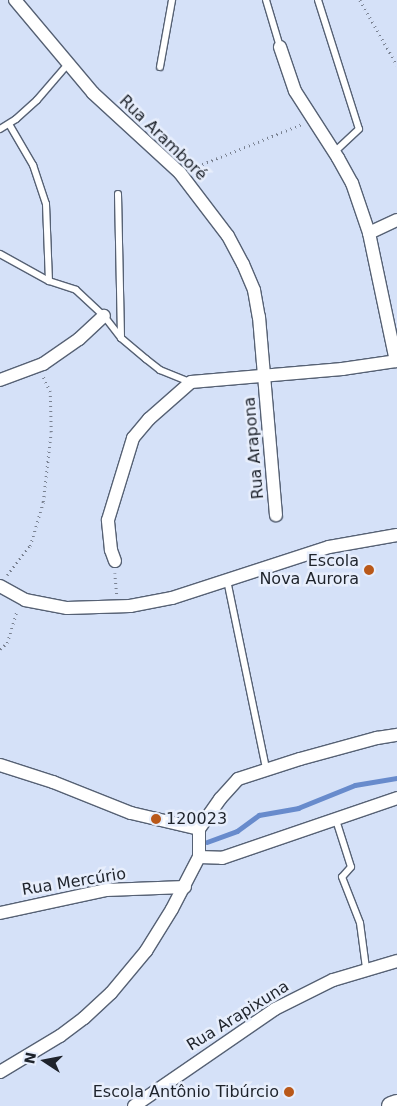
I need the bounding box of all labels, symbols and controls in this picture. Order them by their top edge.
street label: Rua Aramboré [115,91,211,185]
street label: Rua Arapona [240,396,268,500]
place label: Escola Nova Aurora [259,551,359,589]
marker: Escola Nova Aurora [363,564,375,576]
place label: 120023 [166,809,227,829]
marker: 120023 [150,813,162,825]
street label: Rua Mercúrio [21,864,127,900]
street label: Rua Arapixuna [183,977,293,1055]
north arrow [20,1036,70,1086]
text: N [21,1051,39,1065]
place label: Escola Antônio Tibúrcio [93,1082,279,1102]
marker: Escola Antônio Tibúrcio [283,1086,295,1098]

